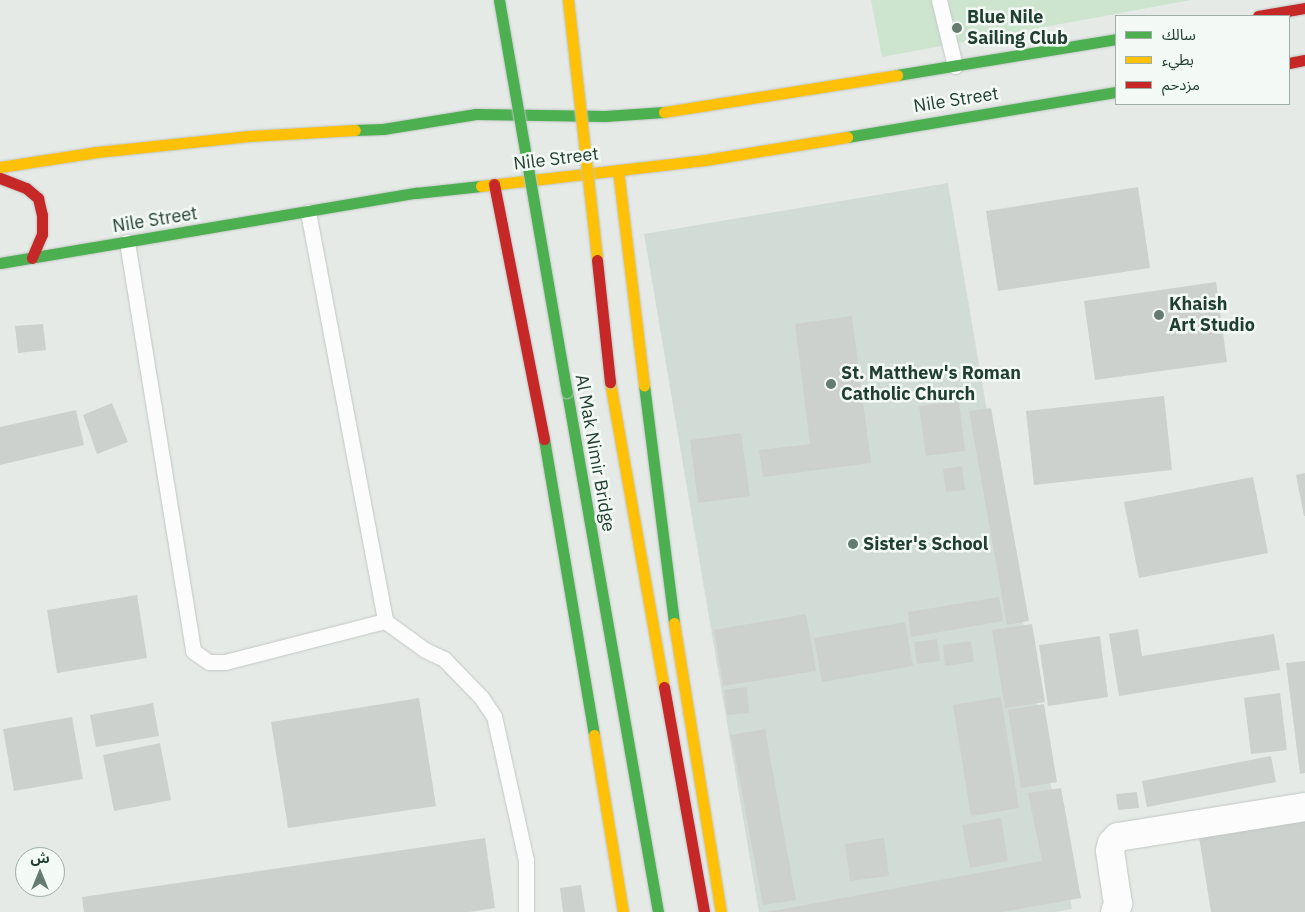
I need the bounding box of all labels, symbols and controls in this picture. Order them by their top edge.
place label: Blue Nile Sailing Club [967,7,1068,50]
legend [1115,15,1290,105]
marker: Blue Nile Sailing Club [951,22,963,34]
text: سالك [1162,25,1196,44]
text: بطيء [1162,50,1194,69]
text: مزدحم [1162,75,1200,94]
street label: Nile Street [912,83,1000,117]
street label: Nile Street [512,143,600,175]
street label: Nile Street [111,203,199,237]
place label: Khaish Art Studio [1169,294,1255,336]
marker: Khaish Art Studio [1153,309,1165,321]
place label: St. Matthew's Roman Catholic Church [841,363,1021,406]
street label: Al Mak Nimir Bridge [571,373,619,533]
marker: St. Matthew's Roman Catholic Church [825,378,837,390]
place label: Sister's School [863,533,988,555]
marker: Sister's School [847,538,859,550]
north arrow [15,847,65,897]
text: ش [30,849,50,867]

